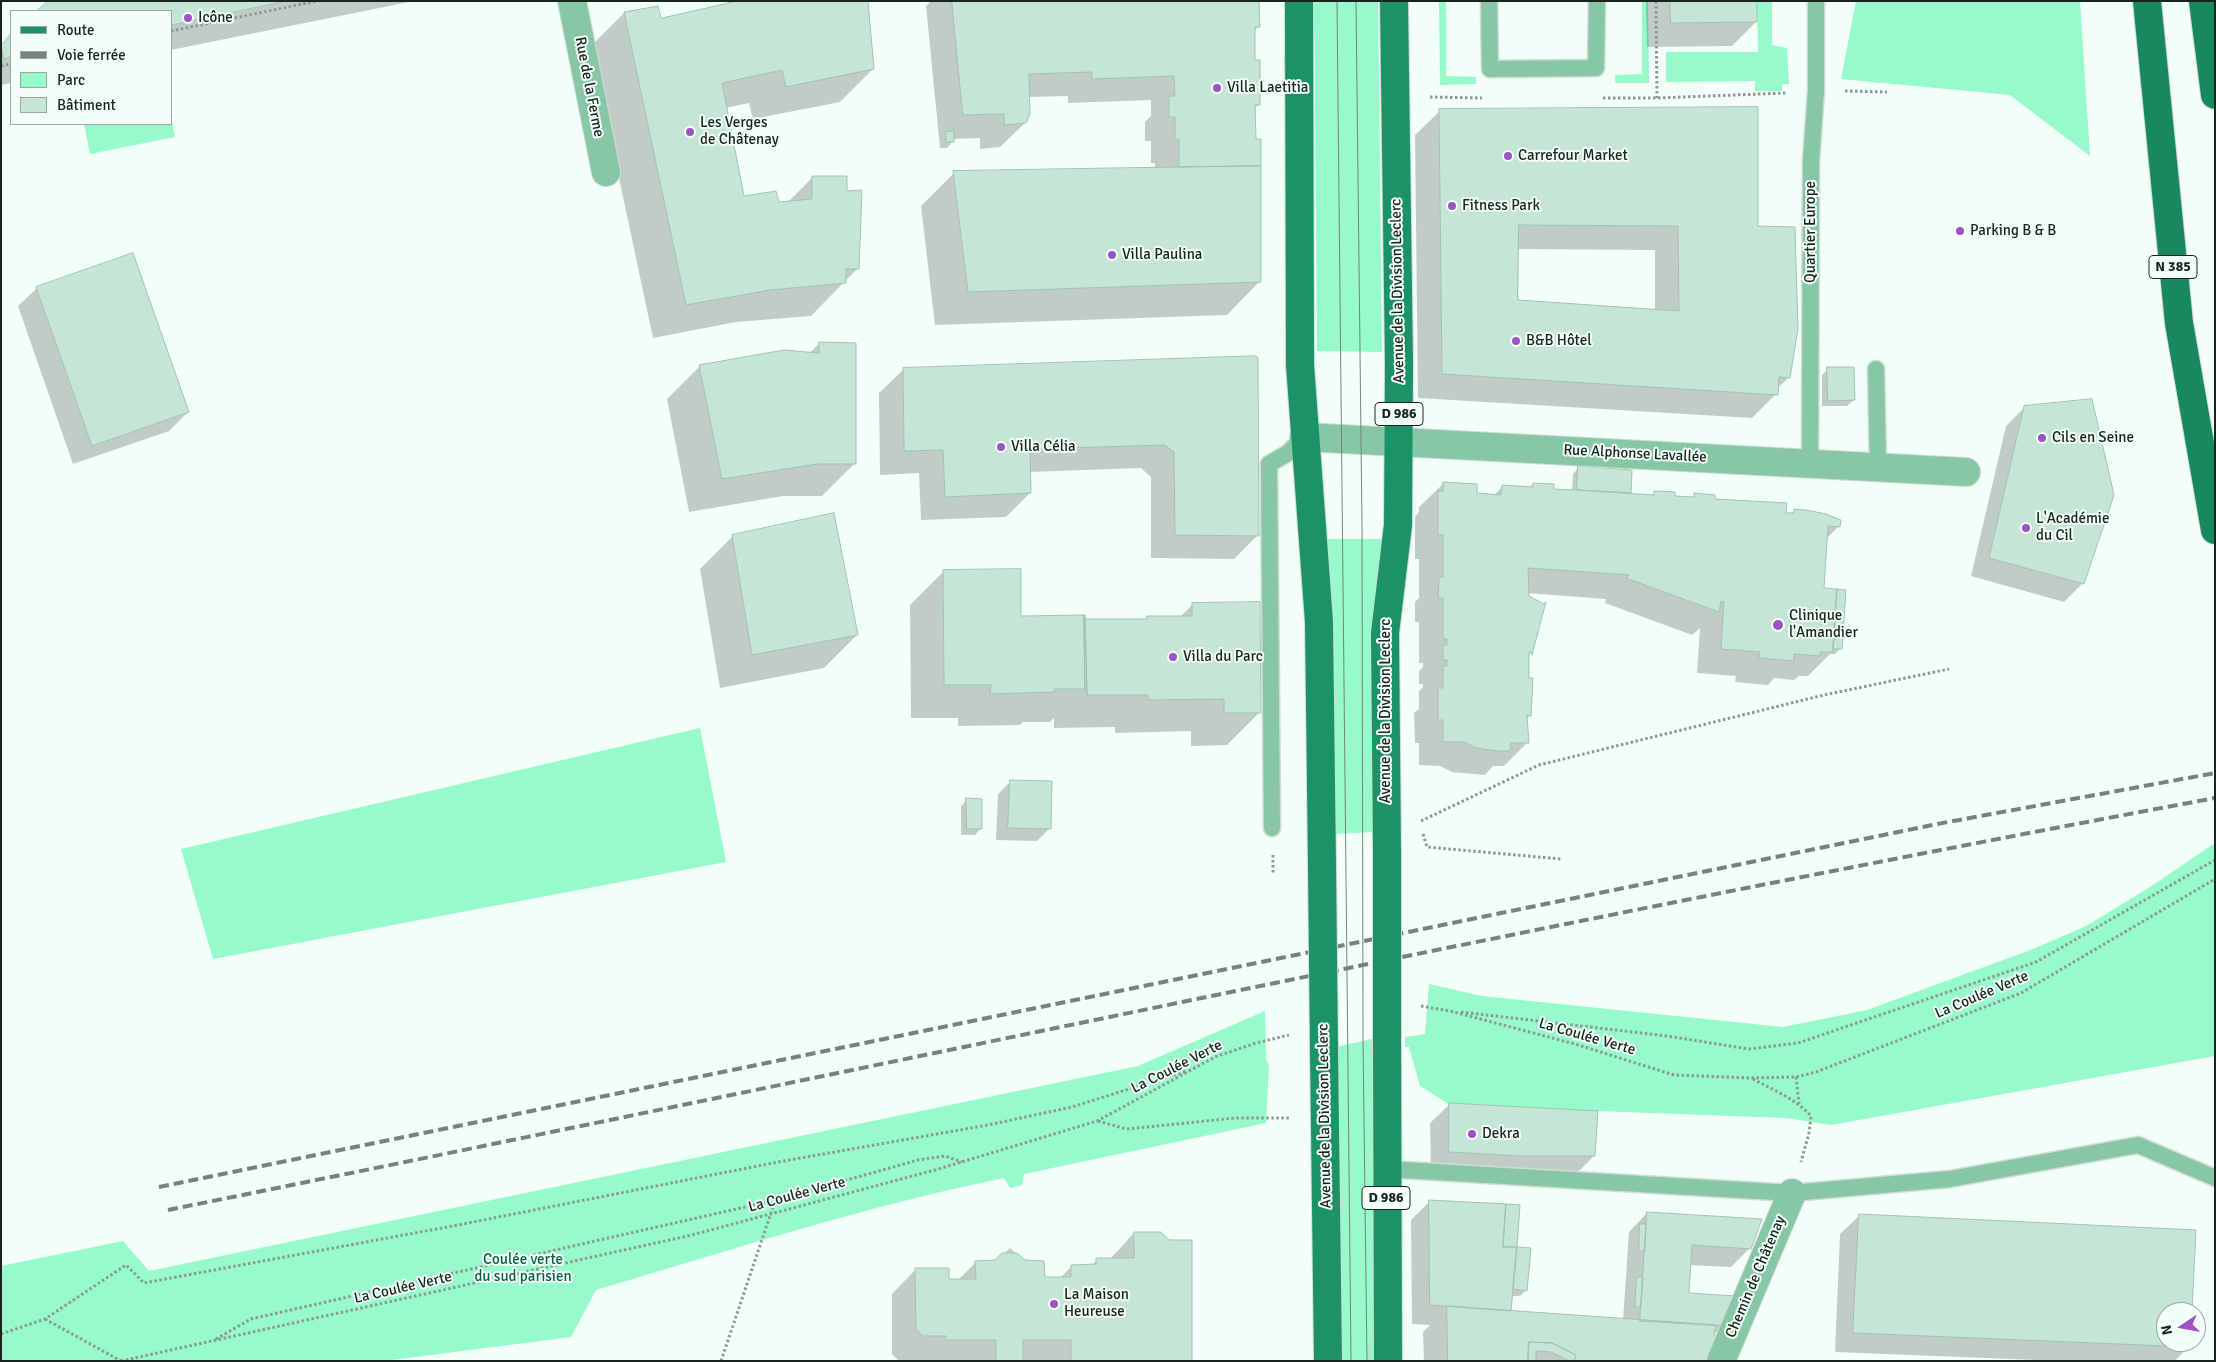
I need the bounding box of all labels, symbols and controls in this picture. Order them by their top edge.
place label: Icône [198,9,233,27]
legend [10,10,172,125]
marker: Icône [182,12,194,24]
text: Route [57,21,94,39]
street label: Rue de la Ferme [570,35,608,139]
text: Voie ferrée [57,46,126,64]
text: Parc [57,71,85,89]
place label: Villa Laetitia [1227,79,1308,97]
marker: Villa Laetitia [1211,82,1223,94]
text: Bâtiment [57,96,116,114]
place label: Les Verges de Châtenay [700,114,779,149]
marker: Les Verges de Châtenay [684,126,696,138]
place label: Carrefour Market [1518,147,1628,165]
marker: Carrefour Market [1502,150,1514,162]
street label: Quartier Europe [1802,181,1820,283]
place label: Fitness Park [1462,197,1540,215]
street label: Avenue de la Division Leclerc [1387,199,1409,383]
marker: Fitness Park [1446,200,1458,212]
place label: Parking B & B [1970,222,2056,240]
marker: Parking B & B [1954,225,1966,237]
place label: Villa Paulina [1122,246,1202,264]
marker: Villa Paulina [1106,249,1118,261]
road number: N 385 [2149,256,2197,278]
place label: B&B Hôtel [1526,332,1592,350]
marker: B&B Hôtel [1510,335,1522,347]
road number: D 986 [1375,402,1423,426]
place label: Cils en Seine [2052,429,2134,447]
marker: Cils en Seine [2036,432,2048,444]
place label: Villa Célia [1011,438,1076,456]
marker: Villa Célia [995,441,1007,453]
street label: Rue Alphonse Lavallée [1563,441,1707,467]
place label: L'Académie du Cil [2036,510,2109,545]
marker: L'Académie du Cil [2020,522,2032,534]
place label: Clinique l'Amandier [1789,607,1858,642]
marker: Clinique l'Amandier [1771,618,1785,632]
street label: Avenue de la Division Leclerc [1377,619,1395,803]
place label: Villa du Parc [1183,648,1263,666]
marker: Villa du Parc [1167,651,1179,663]
street label: La Coulée Verte [1932,967,2032,1023]
street label: La Coulée Verte [1536,1015,1638,1059]
street label: Avenue de la Division Leclerc [1314,1024,1336,1208]
street label: La Coulée Verte [1128,1036,1226,1098]
place label: Dekra [1482,1125,1520,1143]
marker: Dekra [1466,1128,1478,1140]
street label: La Coulée Verte [746,1173,848,1217]
road number: D 986 [1362,1186,1410,1210]
street label: Chemin de Châtenay [1722,1213,1790,1341]
park label: Coulée verte du sud parisien [474,1251,572,1286]
street label: La Coulée Verte [352,1268,454,1308]
place label: La Maison Heureuse [1064,1286,1129,1321]
marker: La Maison Heureuse [1048,1298,1060,1310]
north arrow [2156,1302,2206,1352]
text: N [2157,1323,2176,1337]

